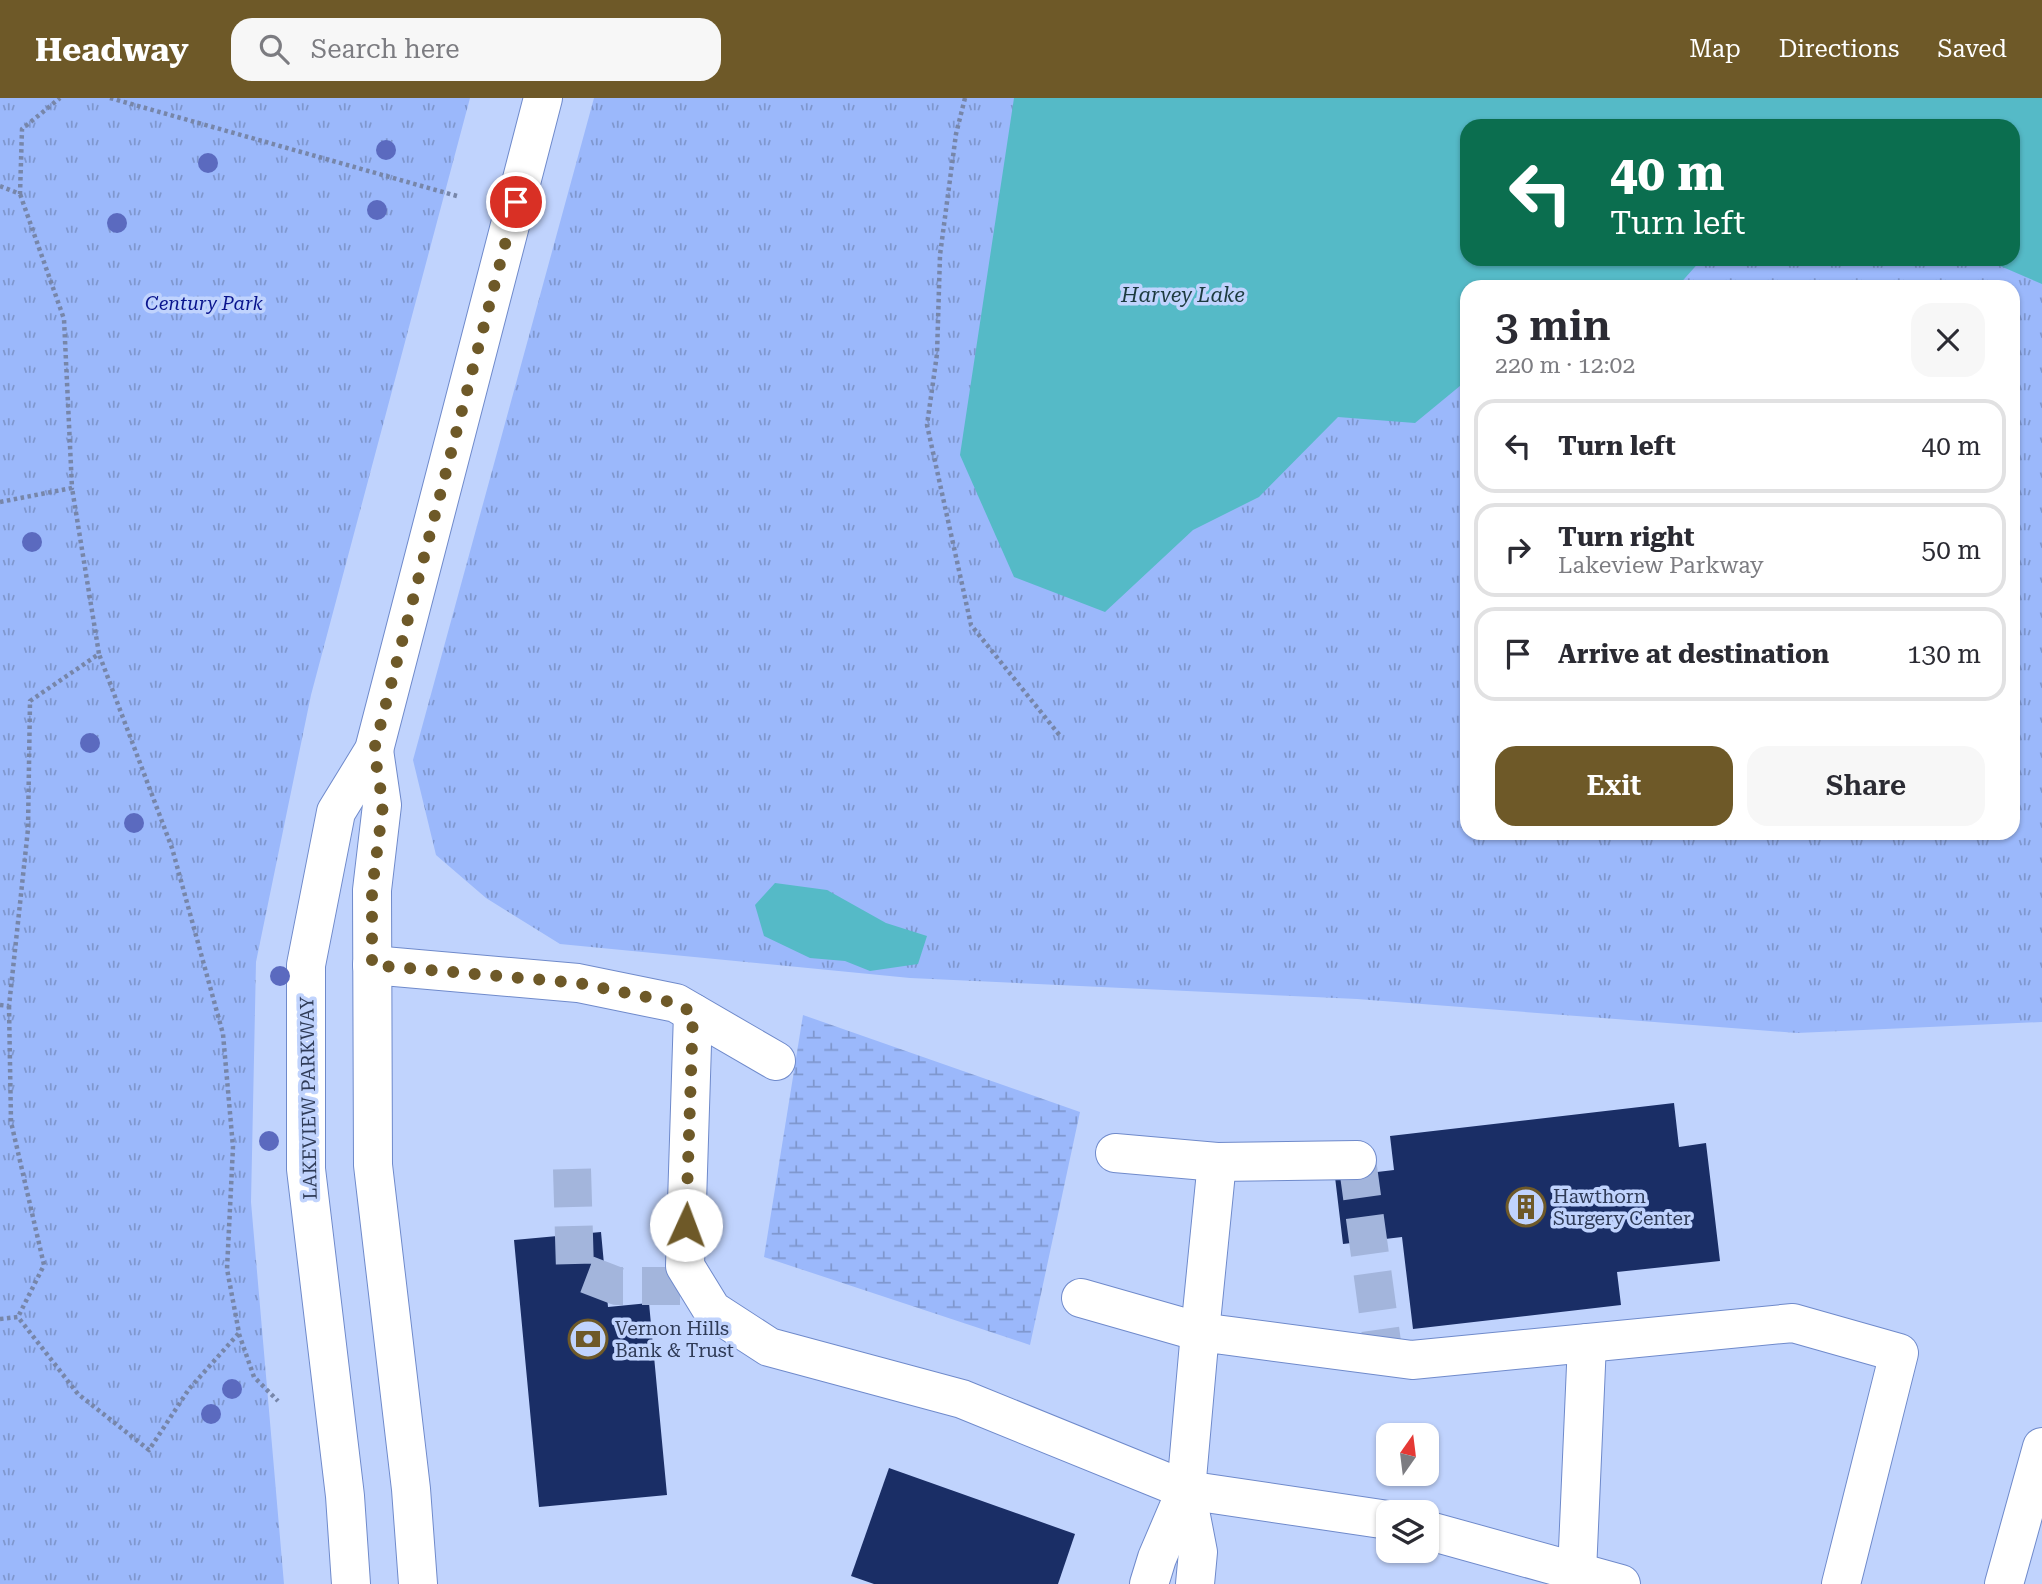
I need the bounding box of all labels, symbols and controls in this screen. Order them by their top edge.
search box [231,18,721,81]
text: Headway [35,30,189,69]
icon: search [255,30,293,68]
text: Search here [311,34,460,64]
text: Map [1689,35,1741,63]
text: Directions [1779,35,1899,63]
text: Saved [1937,35,2007,63]
text: 40 m [1610,145,1725,202]
icon: left [1495,147,1586,238]
pin [486,172,546,232]
icon: arrive [497,183,535,221]
text: Turn left [1610,204,1745,242]
water label: Harvey Lake [1120,283,1245,307]
park label: Century Park [145,292,264,315]
text: 3 min [1495,301,1611,350]
button: close [1911,303,1985,377]
text: 220 m · 12:02 [1495,352,1635,379]
icon: left [1499,427,1537,465]
text: Turn left [1558,431,1676,461]
text: 40 m [1922,431,1981,461]
text: Turn right [1558,522,1694,552]
icon: right [1499,531,1537,569]
text: 50 m [1922,535,1981,565]
text: Lakeview Parkway [1558,552,1764,579]
icon: arrive [1499,635,1537,673]
text: Arrive at destination [1558,639,1829,669]
text: 130 m [1907,639,1981,669]
button: Exit [1495,746,1733,826]
button: Share [1747,746,1985,826]
street label: LAKEVIEW PARKWAY [295,996,322,1200]
place label: Hawthorn Surgery Center [1553,1185,1691,1230]
building icon: Hawthorn Surgery Center [1505,1186,1547,1228]
position arrow [649,1188,723,1262]
place label: Vernon Hills Bank & Trust [615,1317,734,1362]
bank icon: Vernon Hills Bank & Trust [567,1318,609,1360]
north arrow [1376,1423,1438,1486]
map controls [1376,1423,1439,1563]
button: layers [1376,1500,1439,1563]

